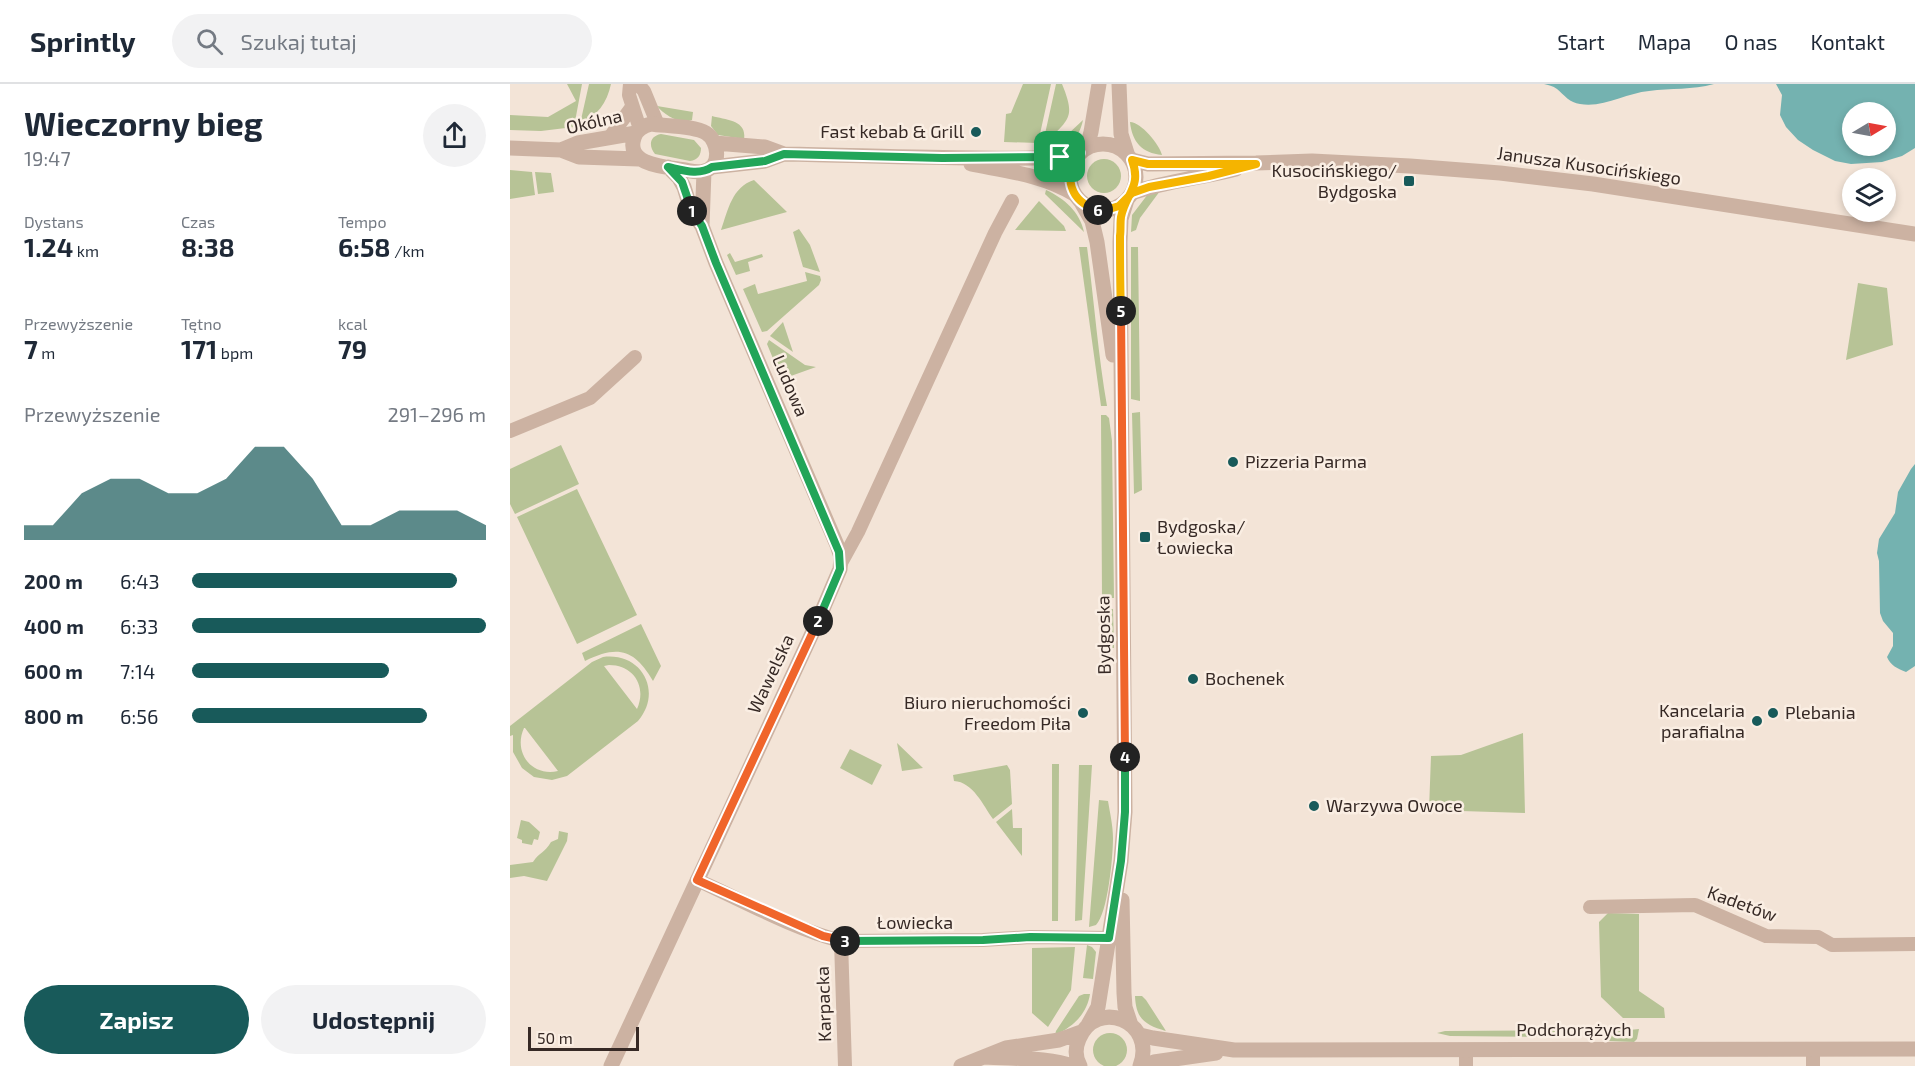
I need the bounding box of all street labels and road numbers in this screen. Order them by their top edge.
street label: Okólna [564,104,624,138]
street label: Janusza Kusocińskiego [1496,141,1683,189]
street label: Ludowa [768,352,814,420]
street label: Bydgoska [1091,595,1115,675]
street label: Wawelska [742,631,798,717]
street label: Kadetów [1705,880,1780,926]
street label: Łowiecka [877,911,953,933]
street label: Karpacka [811,966,835,1042]
street label: Podchorążych [1516,1018,1632,1040]

